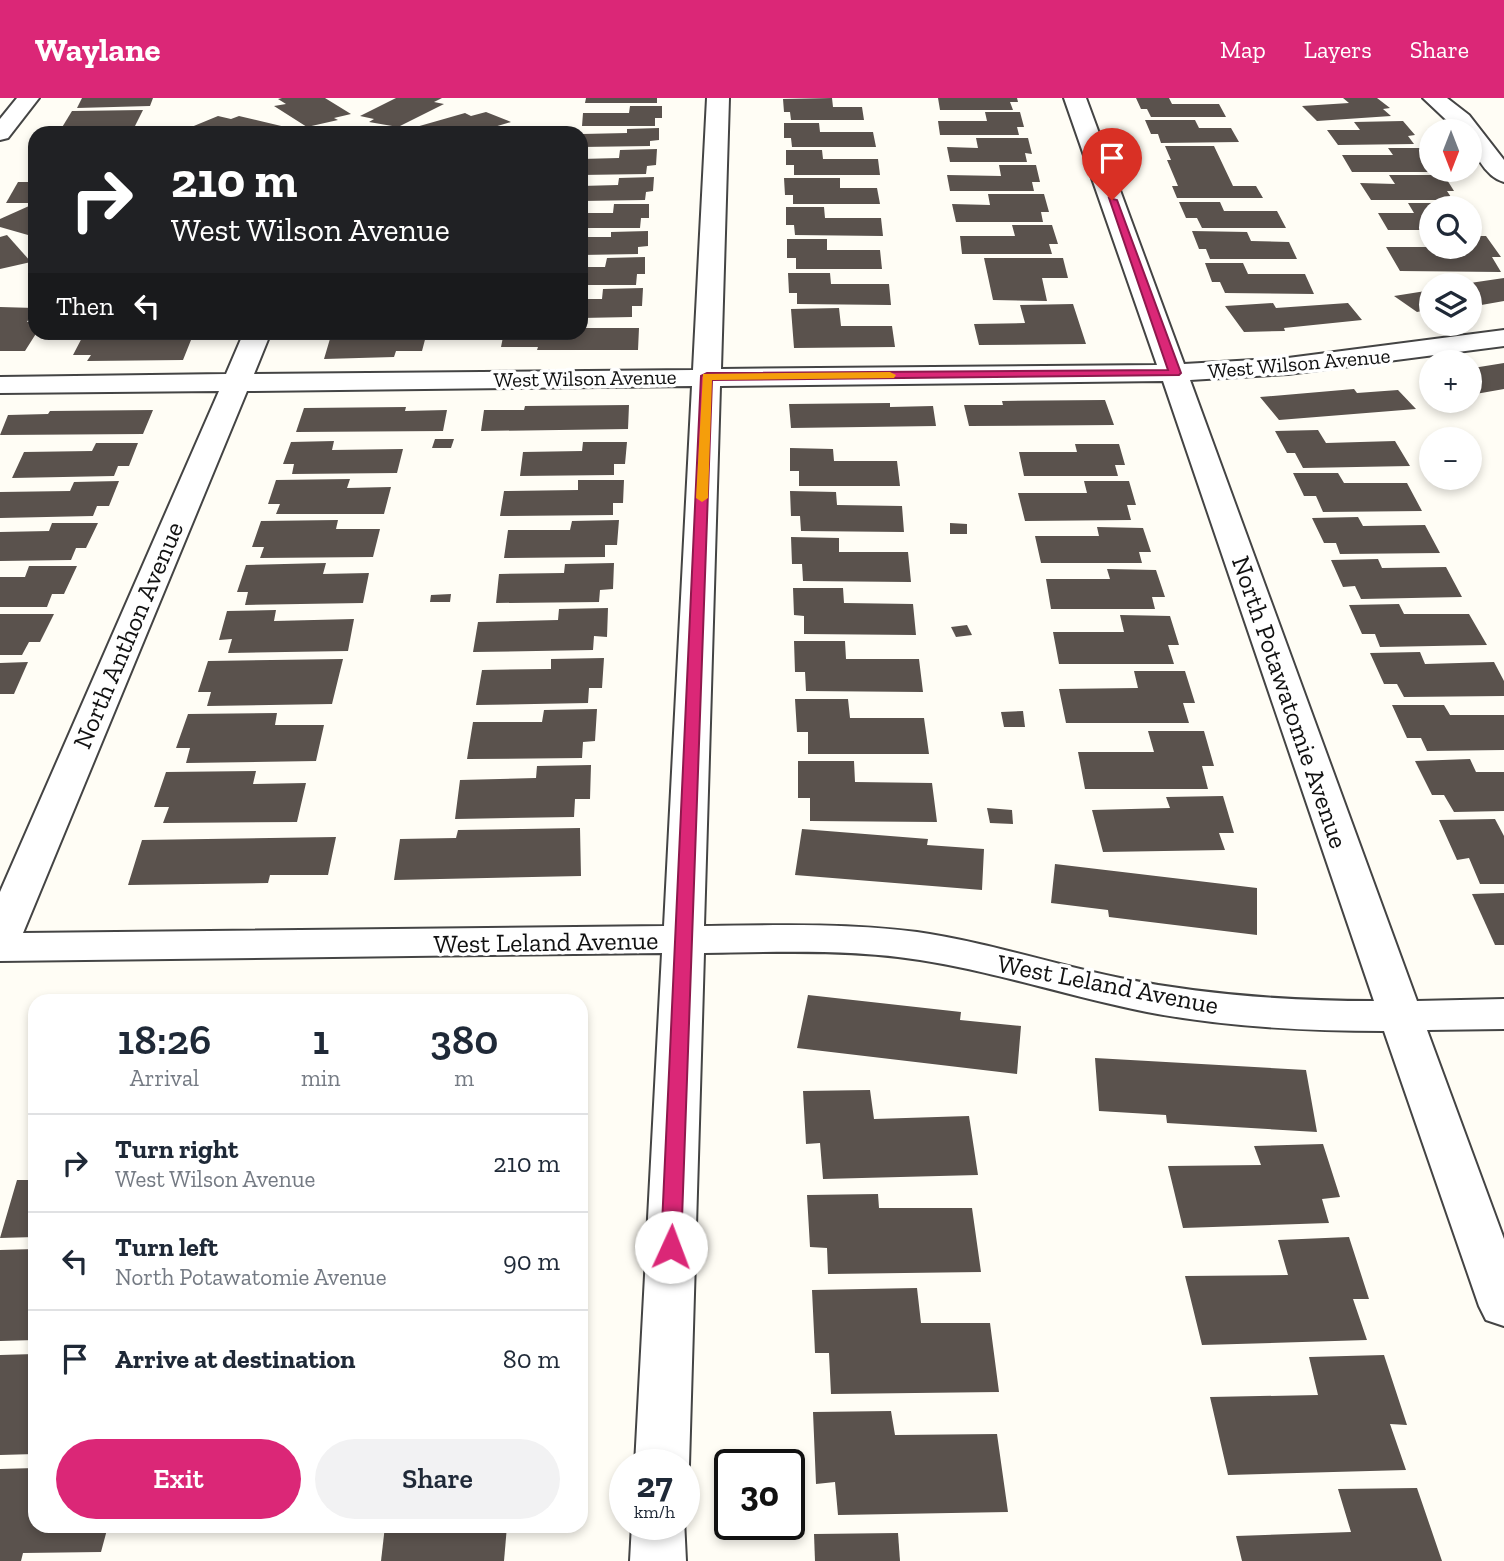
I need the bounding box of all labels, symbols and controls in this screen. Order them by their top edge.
text: Waylane [35,30,161,69]
text: Map [1220,35,1266,64]
text: Layers [1304,35,1372,64]
text: Share [1410,35,1469,64]
north arrow [1419,119,1482,182]
map controls [1419,119,1482,490]
pin [1082,128,1142,200]
icon: arrive [1093,139,1131,177]
text: 210 m [171,151,297,210]
icon: right [56,154,147,245]
button: search [1419,196,1482,259]
text: West Wilson Avenue [171,211,450,249]
button: layers [1419,273,1482,336]
icon: left [128,287,166,325]
text: Then [56,290,114,322]
street label: West Wilson Avenue [1207,343,1391,383]
button: + [1419,350,1482,413]
street label: West Wilson Avenue [493,364,677,392]
button: − [1419,427,1482,490]
street label: North Anthon Avenue [66,517,190,753]
street label: North Potawatomie Avenue [1225,552,1355,852]
street label: West Leland Avenue [433,924,659,960]
street label: West Leland Avenue [995,947,1221,1021]
text: 18:26 [118,1014,212,1065]
text: 1 [312,1014,329,1065]
text: 380 [430,1014,498,1065]
text: Arrival [130,1064,199,1092]
text: min [301,1064,340,1092]
text: m [454,1064,474,1092]
text: Turn right [115,1133,238,1165]
icon: right [56,1144,94,1182]
text: 210 m [493,1147,560,1179]
text: West Wilson Avenue [115,1165,315,1193]
position arrow [634,1210,708,1284]
text: Turn left [115,1231,218,1263]
icon: left [56,1242,94,1280]
text: 90 m [503,1245,560,1277]
text: North Potawatomie Avenue [115,1263,387,1291]
icon: arrive [56,1340,94,1378]
text: Arrive at destination [115,1343,355,1375]
text: 80 m [503,1343,560,1375]
button: Exit [56,1439,301,1519]
button: Share [315,1439,560,1519]
speed limit sign: 30 [714,1449,805,1540]
text: 27 [636,1464,673,1506]
text: km/h [634,1501,675,1523]

